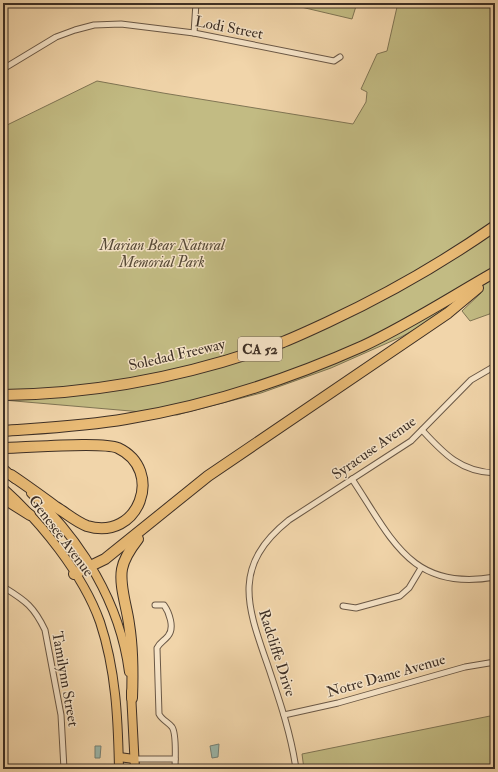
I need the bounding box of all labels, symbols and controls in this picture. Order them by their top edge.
street label: Lodi Street [193,12,265,44]
park label: Marian Bear Natural Memorial Park [98,236,226,272]
street label: Soledad Freeway [127,335,228,375]
road number: CA 52 [238,337,282,361]
street label: Syracuse Avenue [328,412,420,484]
street label: Genesee Avenue [24,491,98,581]
street label: Radcliffe Drive [254,607,300,699]
street label: Tamilynn Street [47,630,83,728]
street label: Notre Dame Avenue [324,650,448,702]

